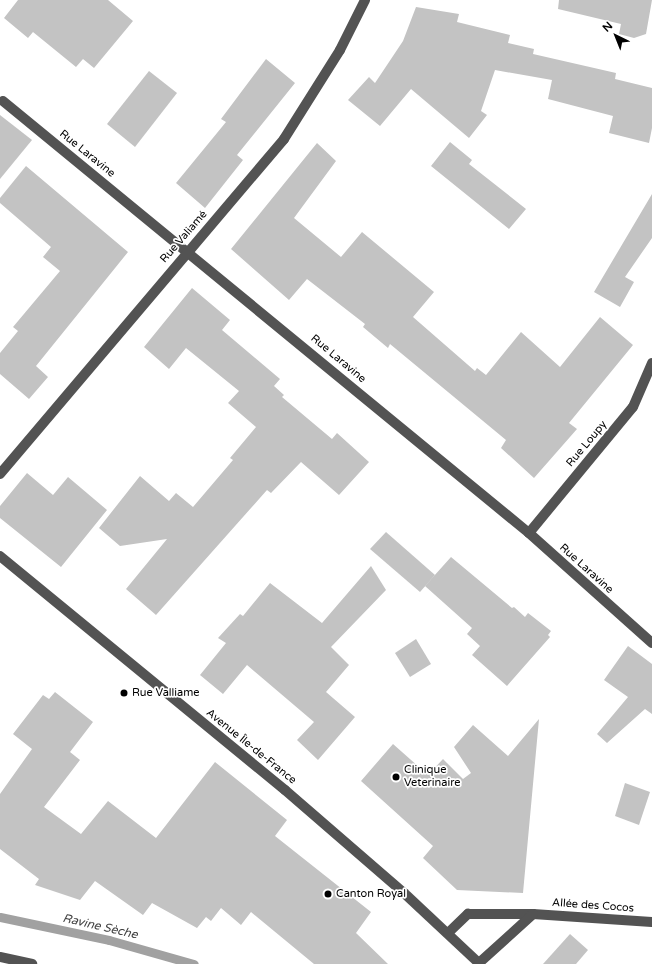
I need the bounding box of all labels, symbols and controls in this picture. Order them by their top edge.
north arrow [596,16,636,56]
text: N [600,19,615,35]
street label: Rue Laravine [56,127,118,181]
street label: Rue Valiamé [158,208,210,266]
street label: Rue Laravine [308,332,368,386]
street label: Rue Loupy [564,418,610,470]
street label: Rue Laravine [556,541,616,597]
place label: Rue Valliame [132,686,200,700]
marker: Rue Valliame [119,688,129,698]
street label: Avenue Île-de-France [203,707,299,787]
place label: Clinique Veterinaire [404,764,460,790]
marker: Clinique Veterinaire [391,772,401,782]
place label: Canton Royal [336,887,406,901]
marker: Canton Royal [323,889,333,899]
street label: Allée des Cocos [552,897,634,915]
water label: Ravine Sèche [61,911,139,943]

